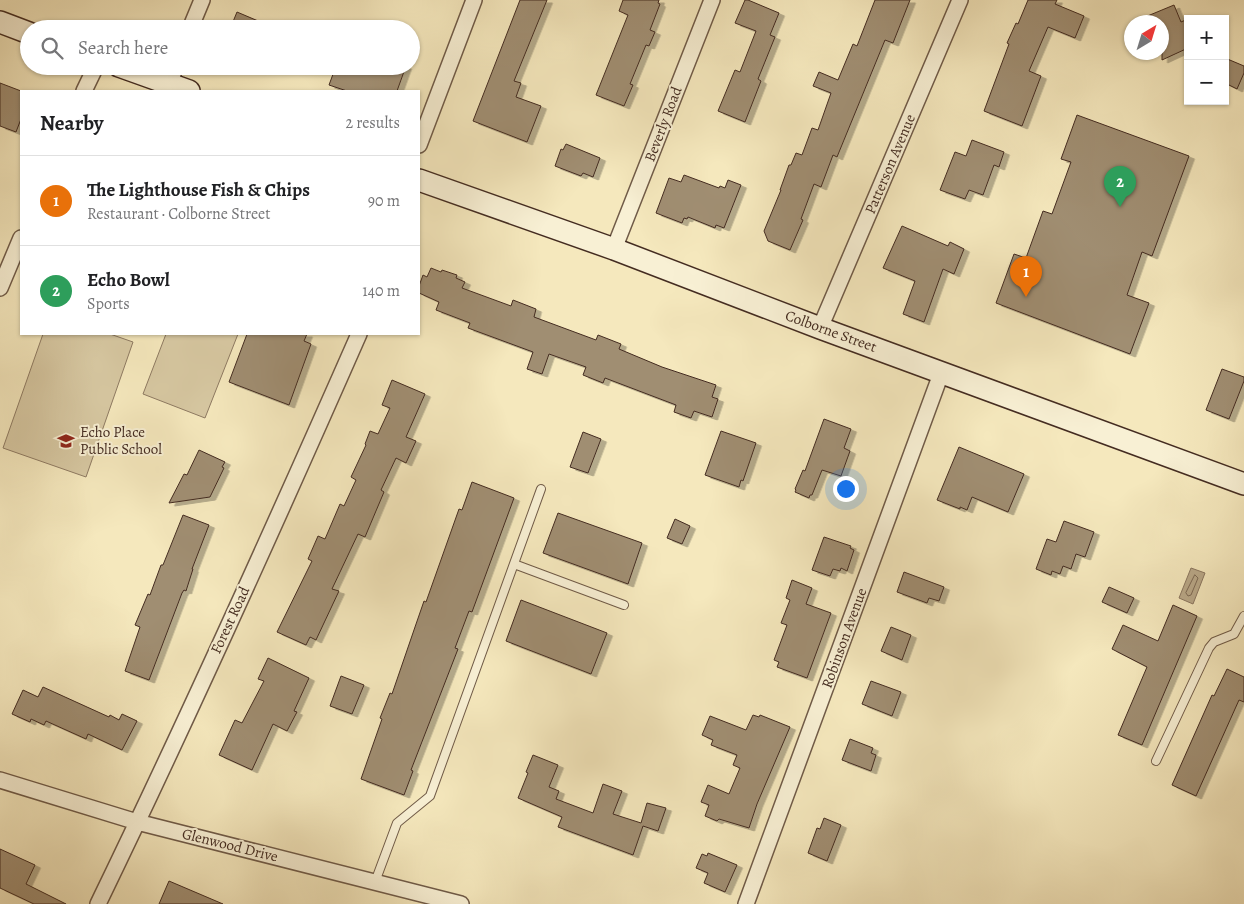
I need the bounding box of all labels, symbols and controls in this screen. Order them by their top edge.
north arrow [1124,15,1169,60]
map controls [1184,15,1229,105]
button: + [1184,15,1229,60]
search box [20,20,420,75]
icon: search [38,34,66,62]
text: Search here [78,35,168,61]
button: − [1184,60,1229,105]
street label: Beverly Road [640,83,687,164]
text: Nearby [40,109,103,137]
street label: Patterson Avenue [860,111,920,217]
text: 2 results [345,112,400,134]
pin: 2 [1104,166,1136,207]
text: The Lighthouse Fish & Chips [87,177,310,203]
text: 1 [53,190,59,212]
text: 90 m [368,190,400,212]
text: Restaurant · Colborne Street [87,203,271,225]
pin: 1 [1010,256,1042,297]
text: Echo Bowl [87,267,170,293]
text: 2 [52,280,60,302]
text: 140 m [362,280,400,302]
text: Sports [87,293,130,315]
street label: Colborne Street [783,305,879,357]
place label: Echo Place Public School [80,422,162,459]
school or university icon: Echo Place Public School [56,431,76,451]
your location [833,476,859,502]
street label: Forest Road [206,582,255,657]
street label: Robinson Avenue [817,585,872,691]
street label: Glenwood Drive [180,823,280,867]

